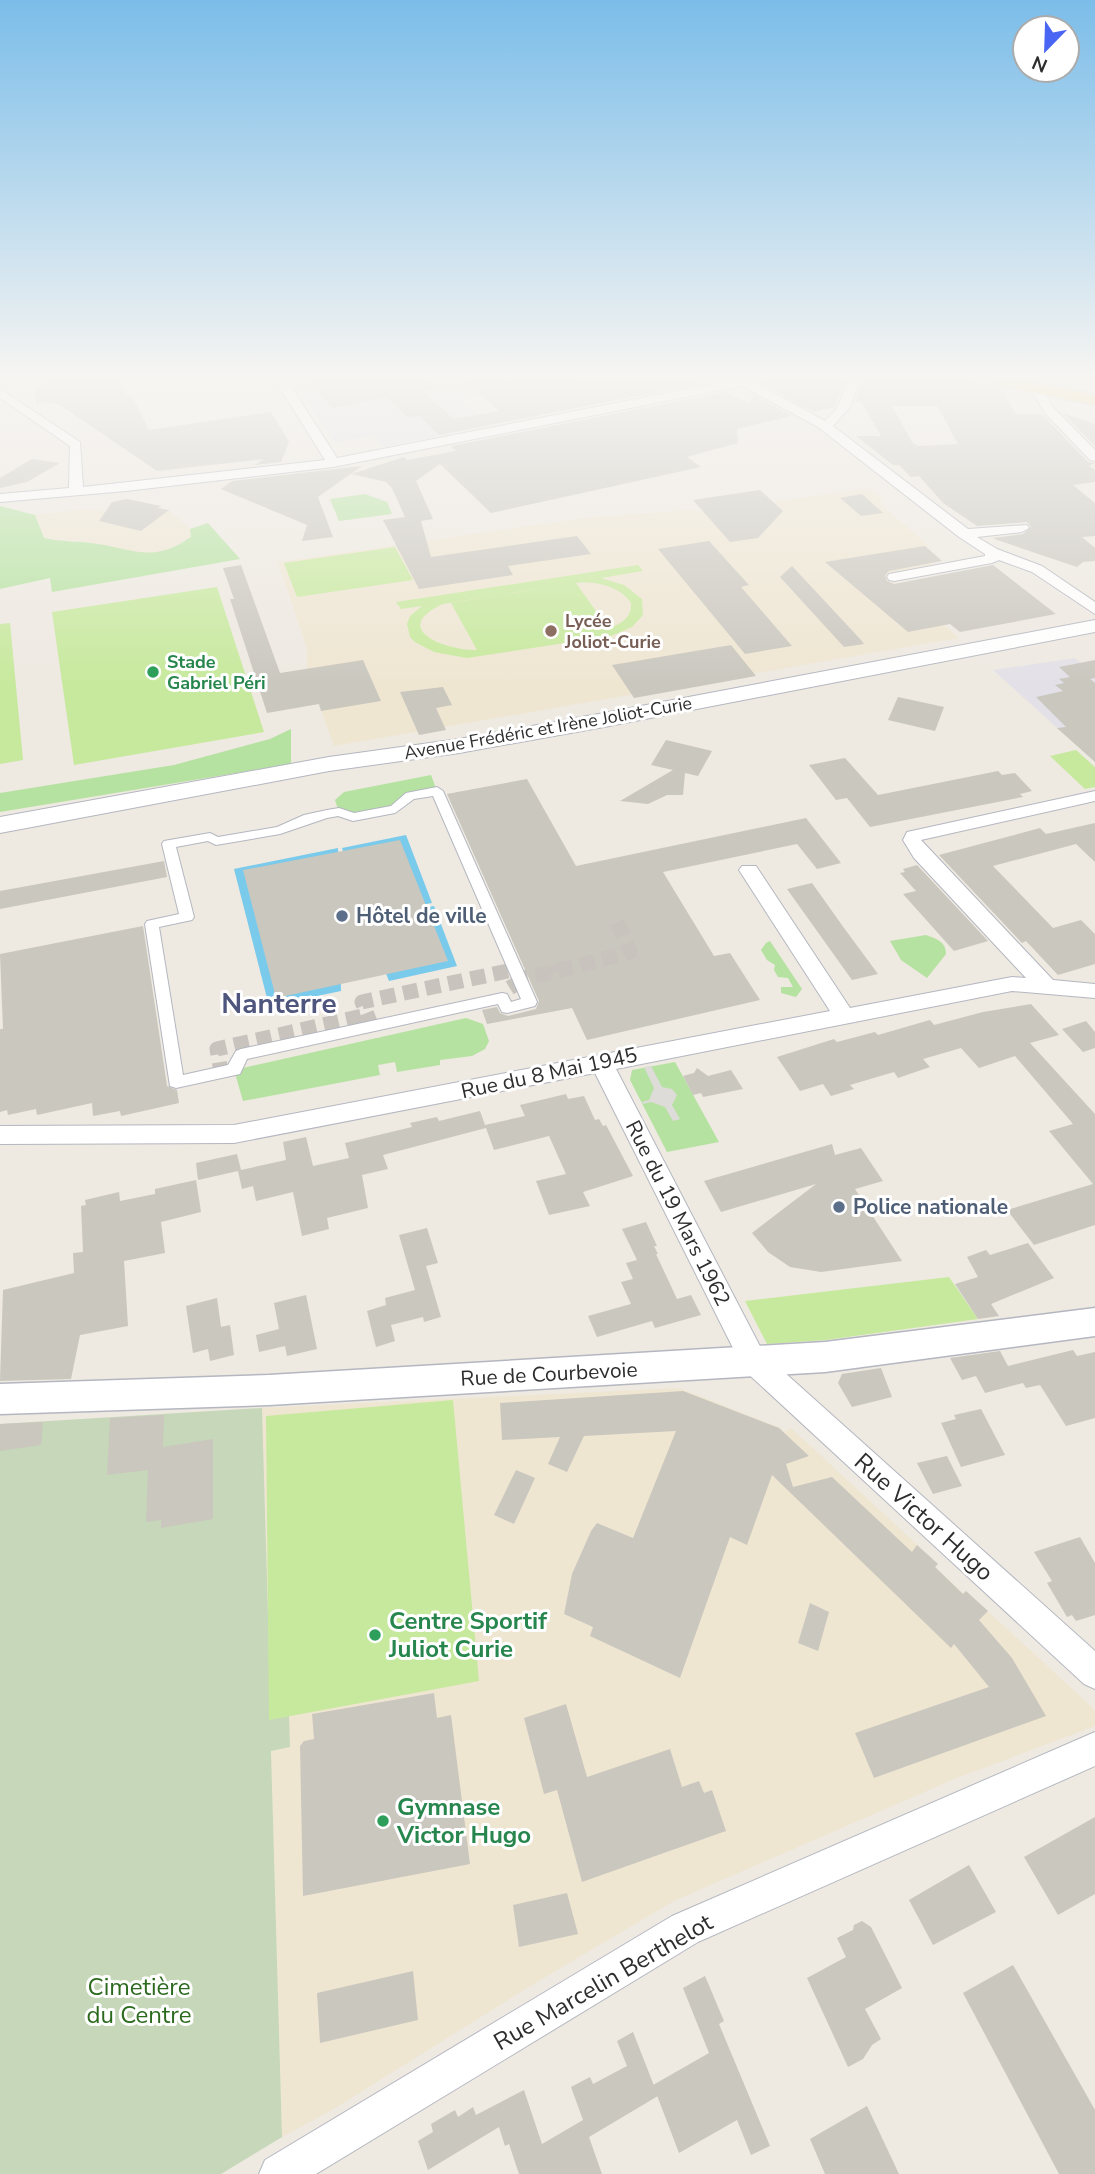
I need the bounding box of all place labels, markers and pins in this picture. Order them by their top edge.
place label: Lycée Joliot-Curie [564,609,661,654]
marker: Lycée Joliot-Curie [543,623,559,639]
place label: Stade Gabriel Péri [167,650,266,695]
marker: Stade Gabriel Péri [145,664,161,680]
place label: Hôtel de ville [356,902,487,930]
marker: Hôtel de ville [334,908,350,924]
place label: Police nationale [853,1193,1008,1221]
marker: Police nationale [831,1199,847,1215]
place label: Centre Sportif Juliot Curie [388,1605,548,1665]
marker: Centre Sportif Juliot Curie [367,1627,383,1643]
place label: Gymnase Victor Hugo [396,1791,531,1851]
marker: Gymnase Victor Hugo [375,1813,391,1829]

